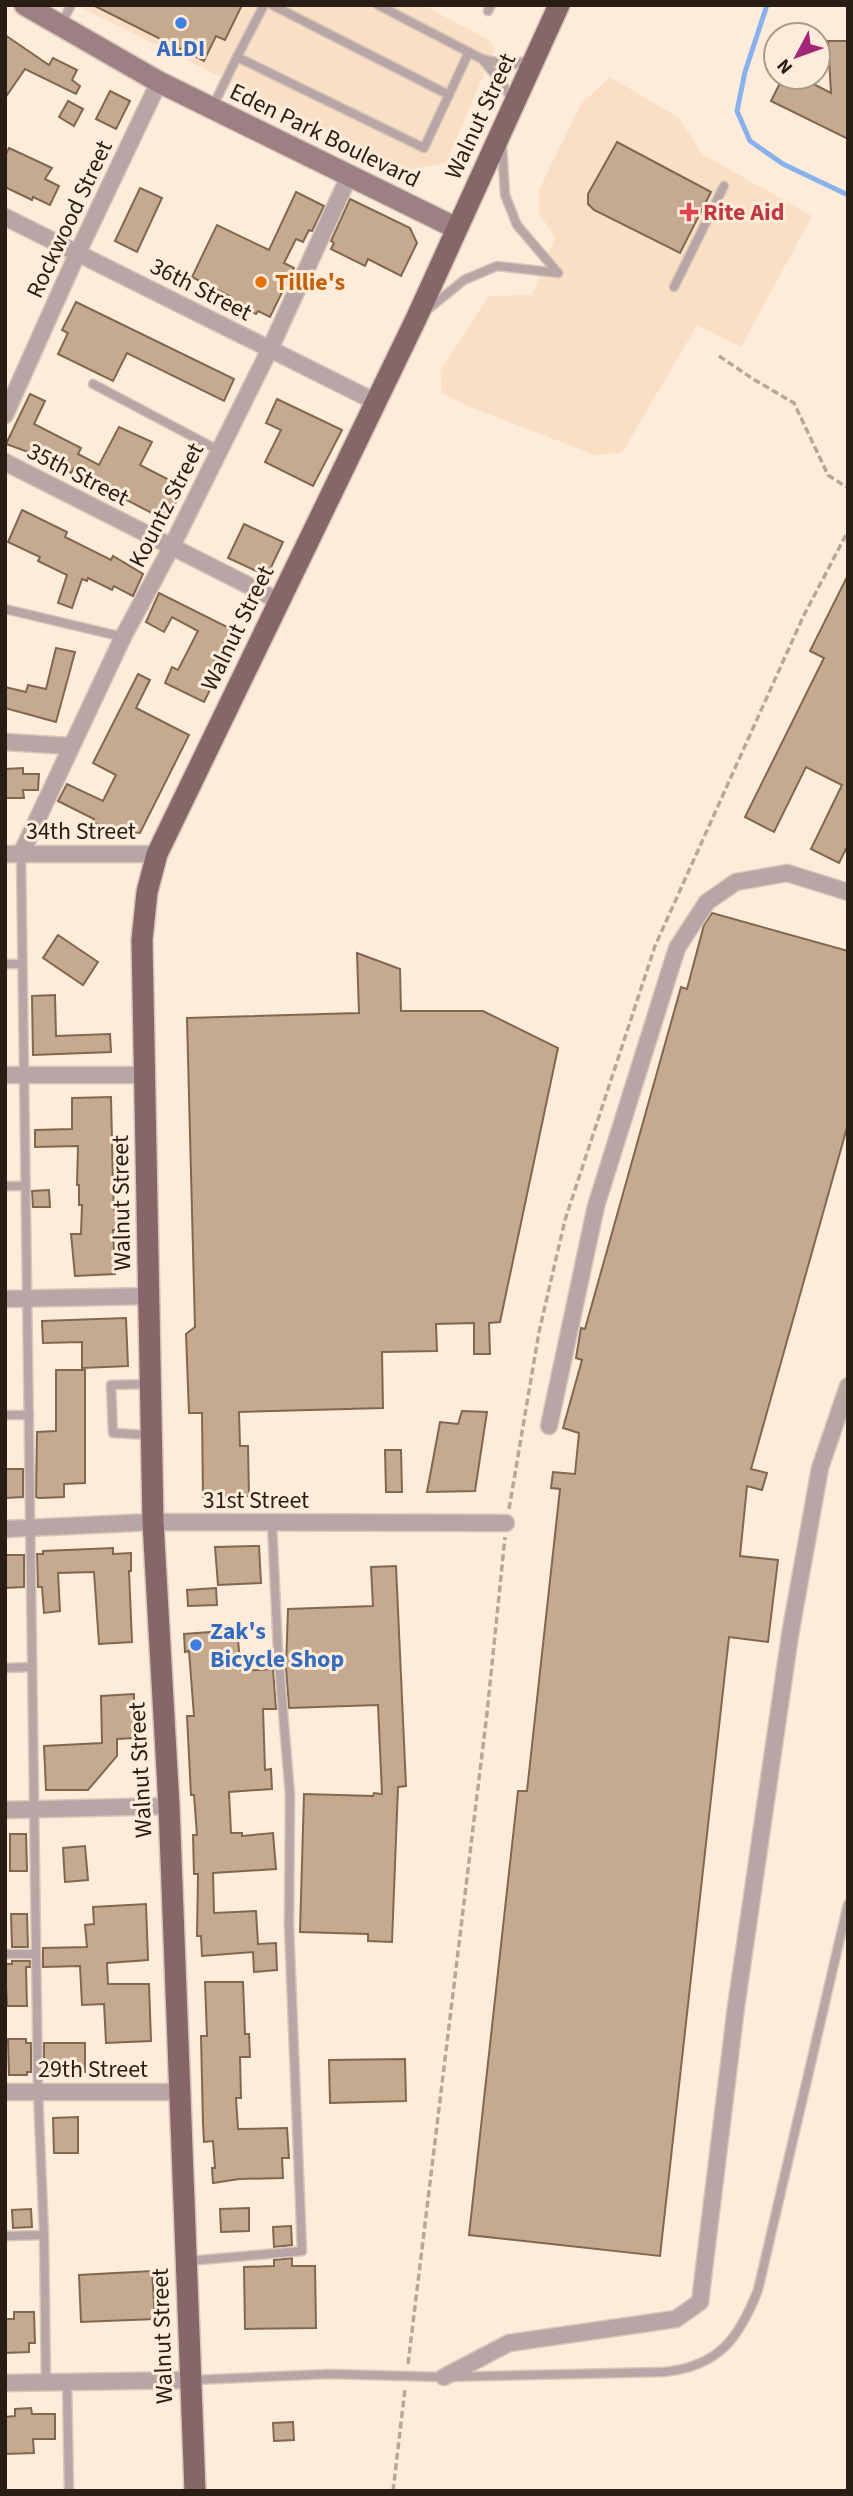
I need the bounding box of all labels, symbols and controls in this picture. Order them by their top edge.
marker: ALDI [173,15,189,31]
north arrow [762,21,832,91]
place label: ALDI [156,31,205,66]
street label: Walnut Street [436,47,525,185]
text: N [771,53,800,80]
street label: Eden Park Boulevard [224,74,426,197]
street label: Rockwood Street [18,134,121,304]
place label: Rite Aid [703,195,784,230]
marker: Rite Aid [681,204,697,220]
street label: 36th Street [144,249,258,330]
place label: Tillie's [275,265,345,300]
marker: Tillie's [253,274,269,290]
street label: 35th Street [21,434,135,515]
street label: Kountz Street [120,437,213,574]
street label: Walnut Street [192,559,283,697]
street label: 34th Street [26,814,136,849]
street label: Walnut Street [103,1135,140,1271]
street label: 31st Street [203,1483,309,1518]
place label: Zak's Bicycle Shop [210,1614,344,1677]
marker: Zak's Bicycle Shop [188,1637,204,1653]
street label: Walnut Street [119,1701,162,1839]
street label: 29th Street [38,2052,148,2087]
street label: Walnut Street [143,2267,182,2405]

